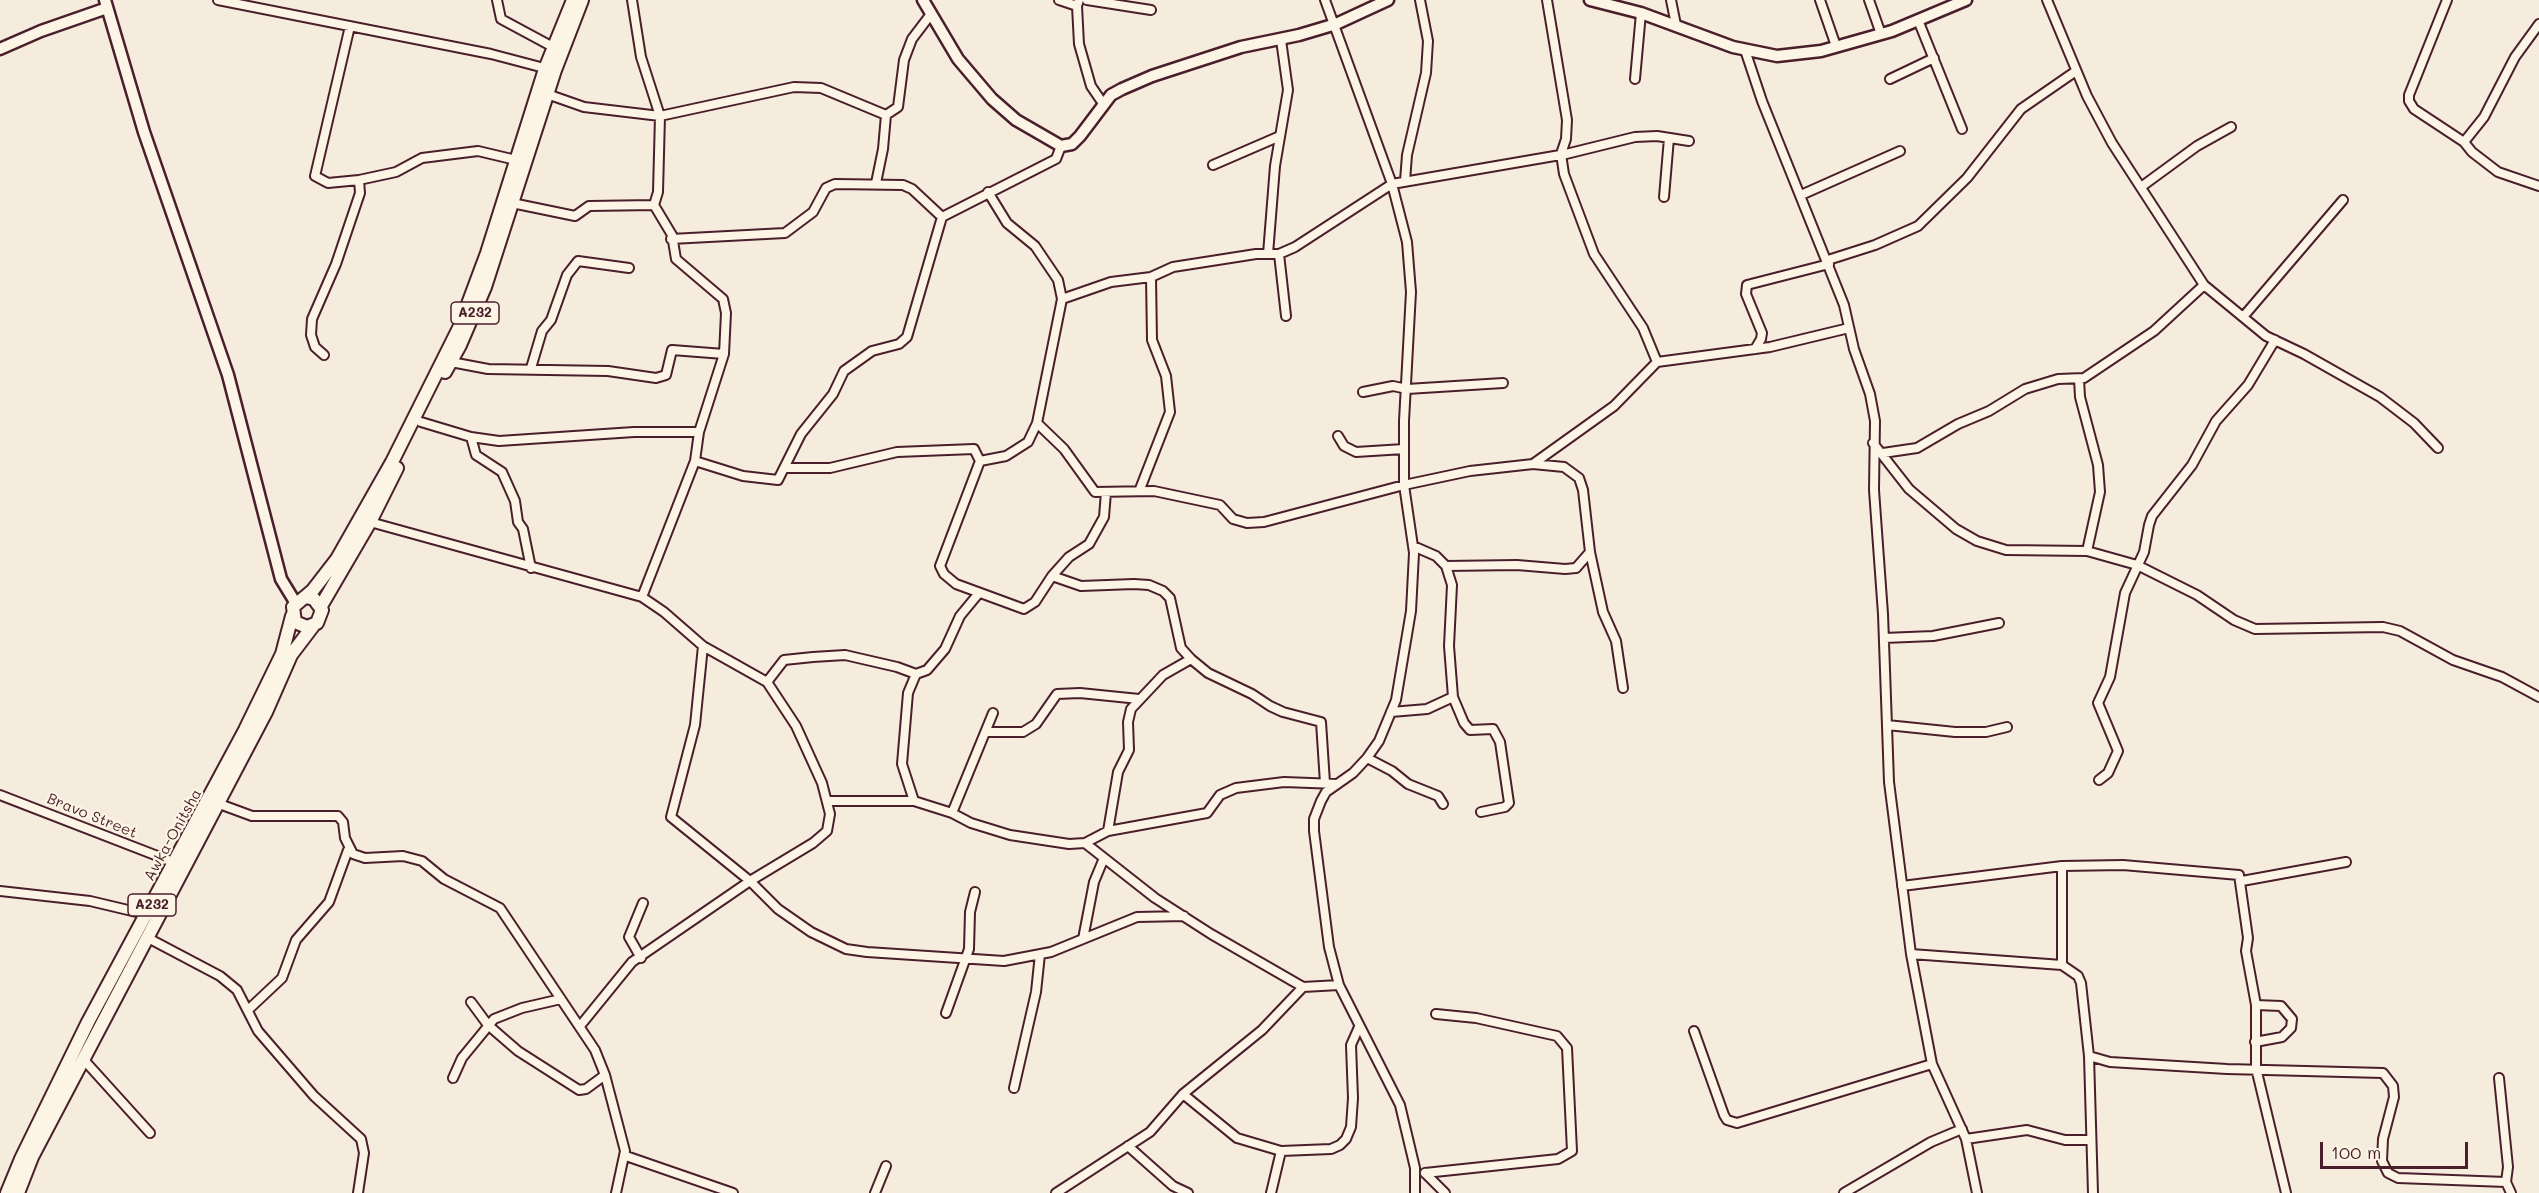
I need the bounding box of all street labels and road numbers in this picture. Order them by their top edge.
road number: A232 [451,302,499,324]
street label: Awka-Onitsha [140,786,206,884]
street label: Bravo Street [44,790,140,842]
road number: A232 [128,894,176,916]

